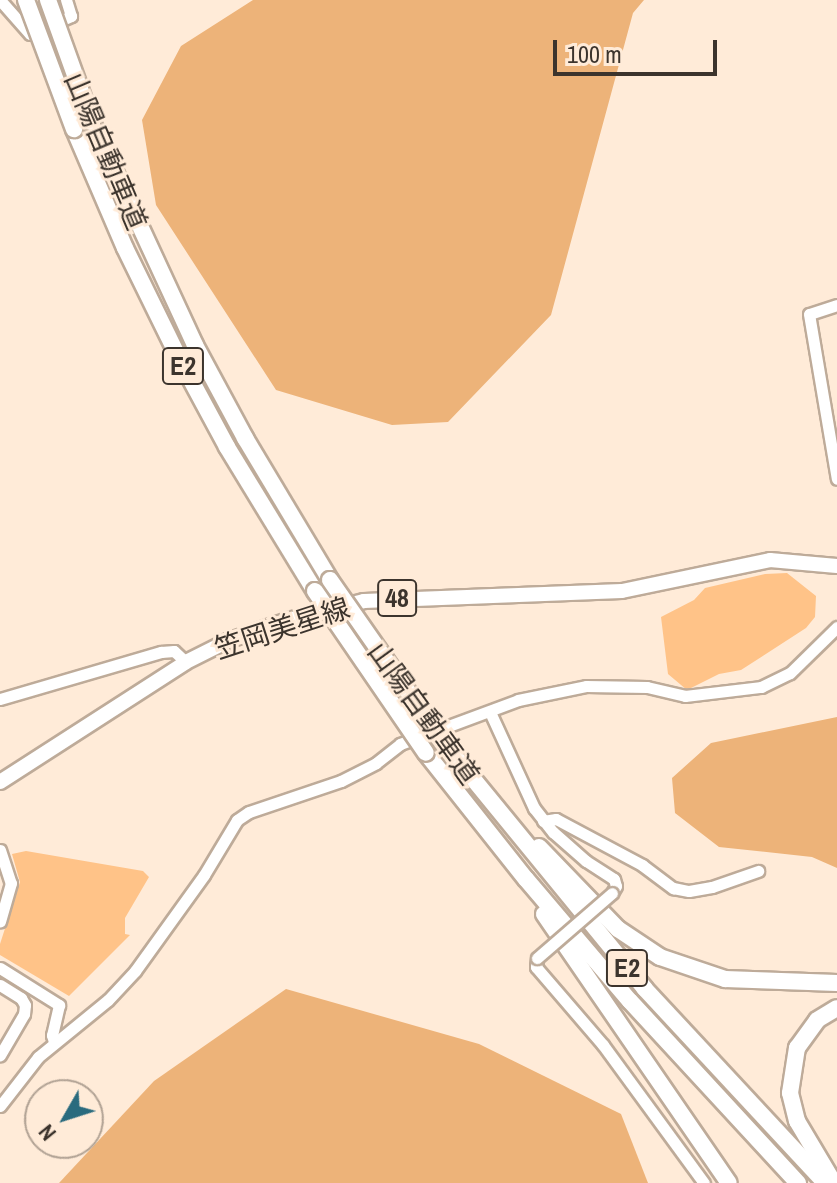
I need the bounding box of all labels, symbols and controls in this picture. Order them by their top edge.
scale bar [557,24,721,74]
text: 100 m [567,38,622,70]
street label: 山陽自動車道 [58,67,154,235]
road number: E2 [161,344,205,388]
road number: 48 [377,576,417,620]
street label: 笠岡美星線 [210,590,354,666]
street label: 山陽自動車道 [361,635,487,791]
road number: E2 [605,946,649,990]
north arrow [24,1079,104,1159]
text: N [31,1118,63,1147]

